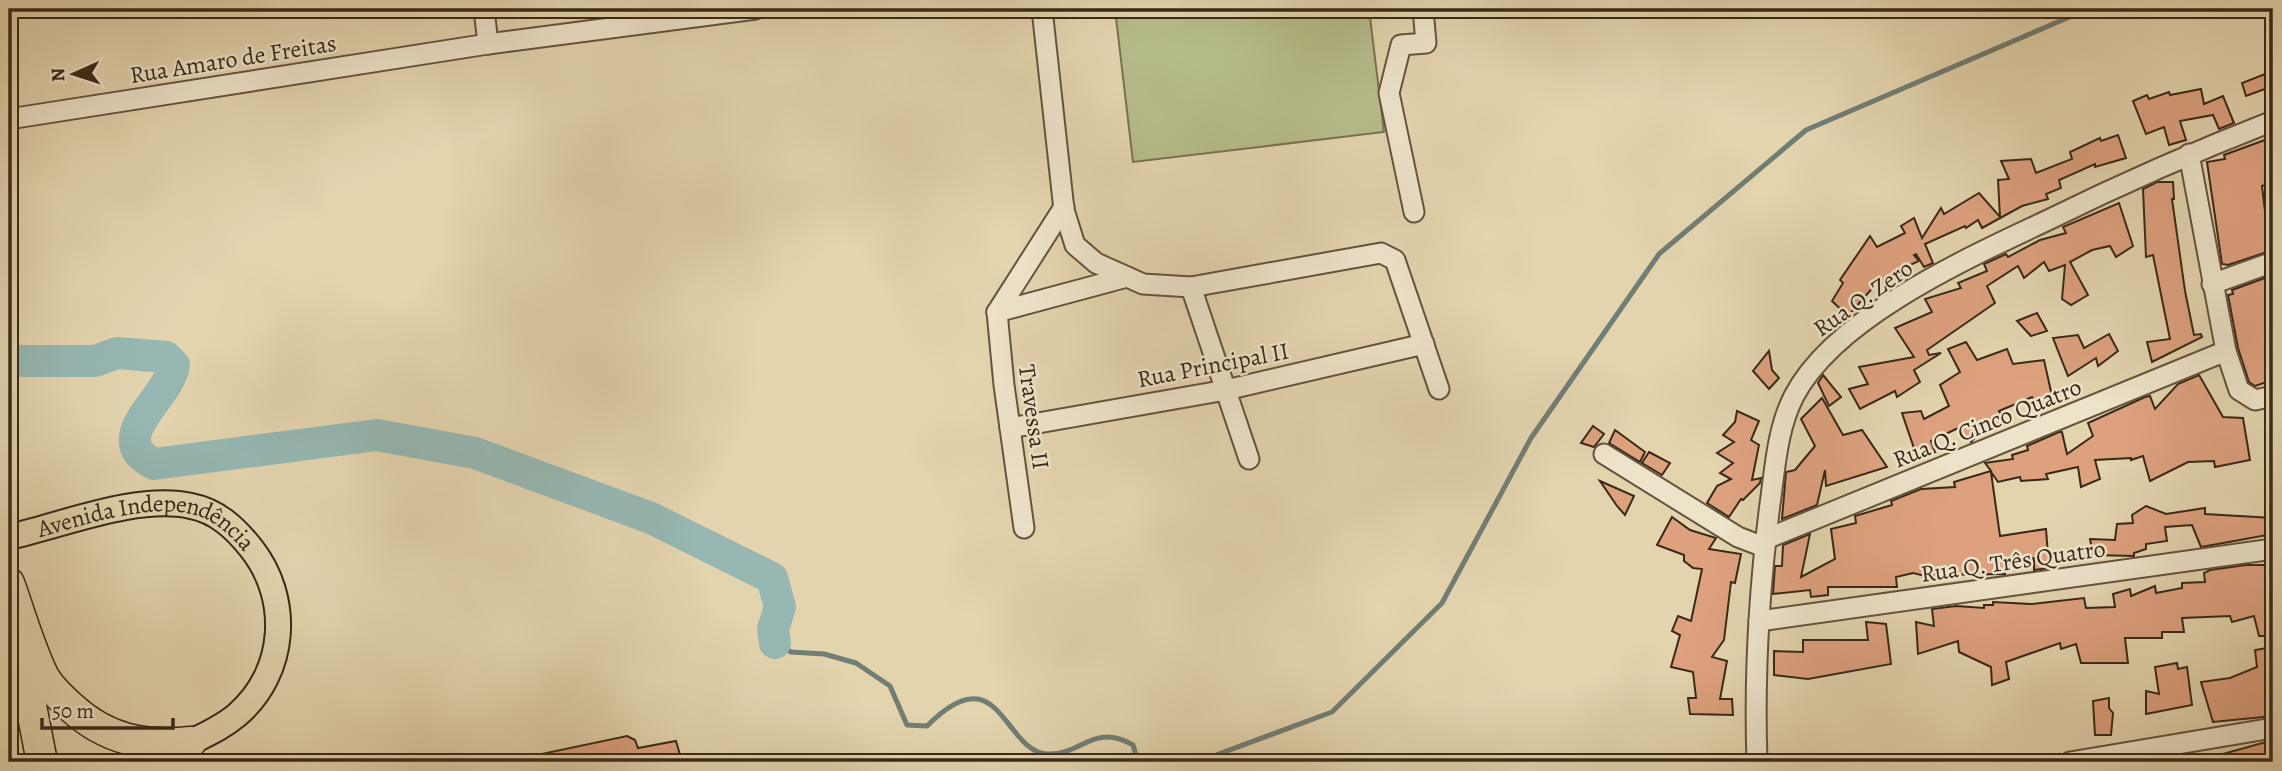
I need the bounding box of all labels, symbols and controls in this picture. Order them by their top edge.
street label: Rua Amaro de Freitas [127,27,339,91]
north arrow [38,38,108,108]
text: N [45,67,71,82]
street label: Rua Q. Zero [1807,252,1919,344]
street label: Rua Principal II [1135,335,1291,395]
street label: Travessa II [1011,362,1057,472]
street label: Rua Q. Cinco Quatro [1888,371,2086,475]
street label: Avenida Independência [32,487,263,558]
street label: Rua Q. Três Quatro [1919,532,2107,590]
scale bar [42,687,173,731]
text: 50 m [52,697,94,725]

